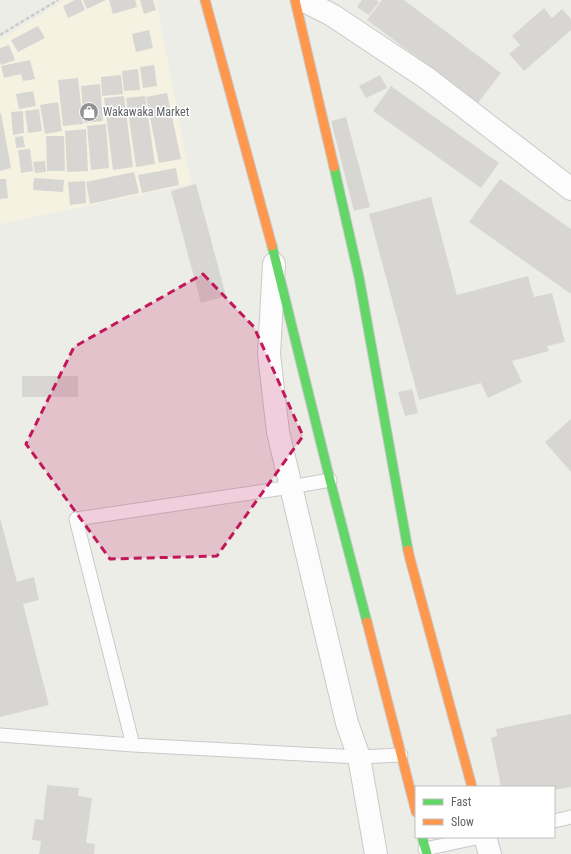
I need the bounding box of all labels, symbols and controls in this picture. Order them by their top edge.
shop icon: Wakawaka Market [78,101,100,123]
place label: Wakawaka Market [103,105,190,119]
legend [415,786,555,838]
text: Fast [451,795,472,809]
text: Slow [451,815,474,829]

